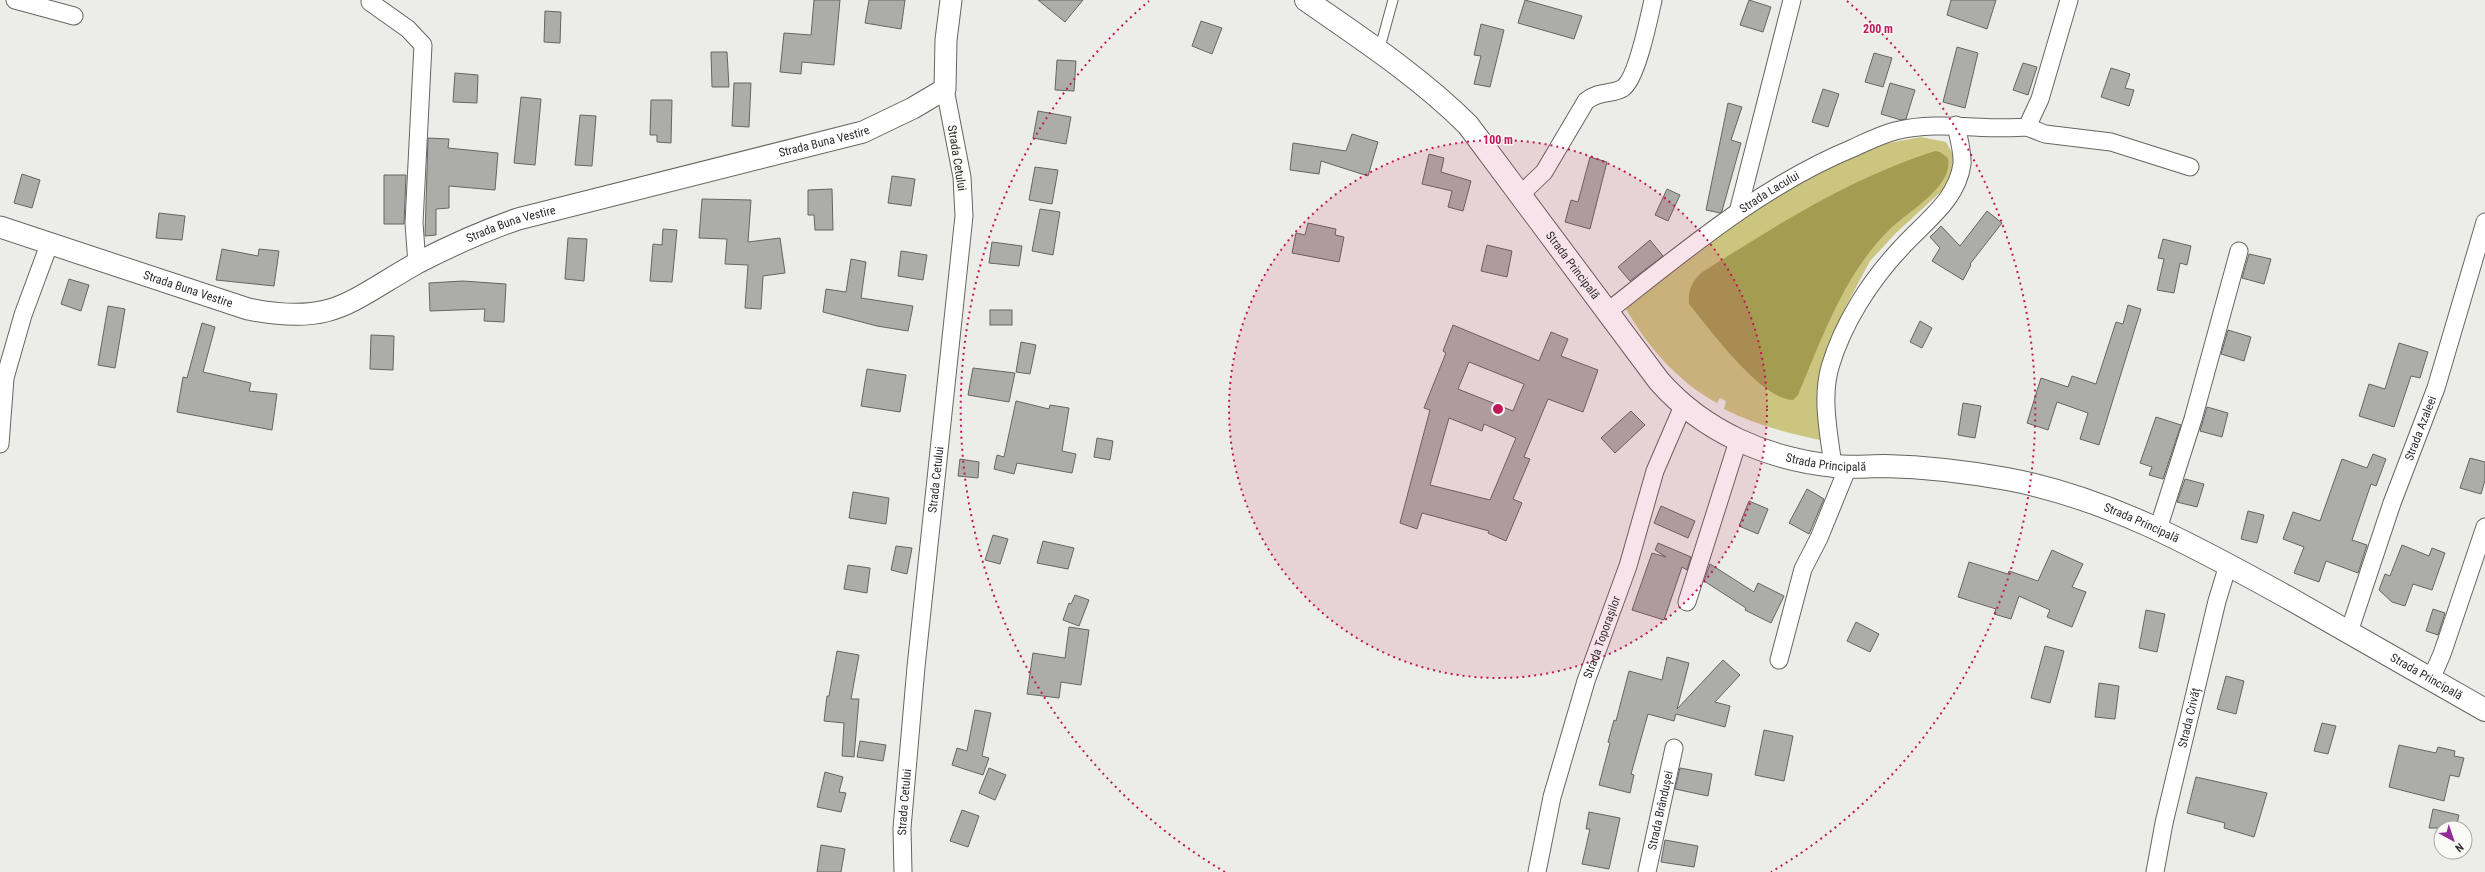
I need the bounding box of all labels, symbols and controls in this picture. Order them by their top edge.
text: 200 m [1863,22,1893,36]
street label: Strada Buna Vestire [777,123,872,160]
street label: Strada Cetului [945,124,969,192]
text: 100 m [1483,133,1513,147]
street label: Strada Lacului [1737,168,1802,216]
street label: Strada Buna Vestire [464,203,557,245]
street label: Strada Principală [1543,229,1603,302]
street label: Strada Buna Vestire [142,268,235,311]
street label: Strada Azaleei [2402,394,2439,463]
centre of rings [1491,402,1505,416]
street label: Strada Cetului [925,446,946,514]
street label: Strada Principală [1784,450,1866,474]
street label: Strada Principală [2102,500,2182,546]
street label: Strada Toporașilor [1581,594,1624,680]
street label: Strada Principală [2388,650,2465,703]
street label: Strada Crivăț [2175,686,2204,749]
street label: Strada Cetului [895,768,914,835]
street label: Strada Brândușei [1645,770,1676,851]
north arrow [2433,820,2473,860]
text: N [2452,840,2466,855]

